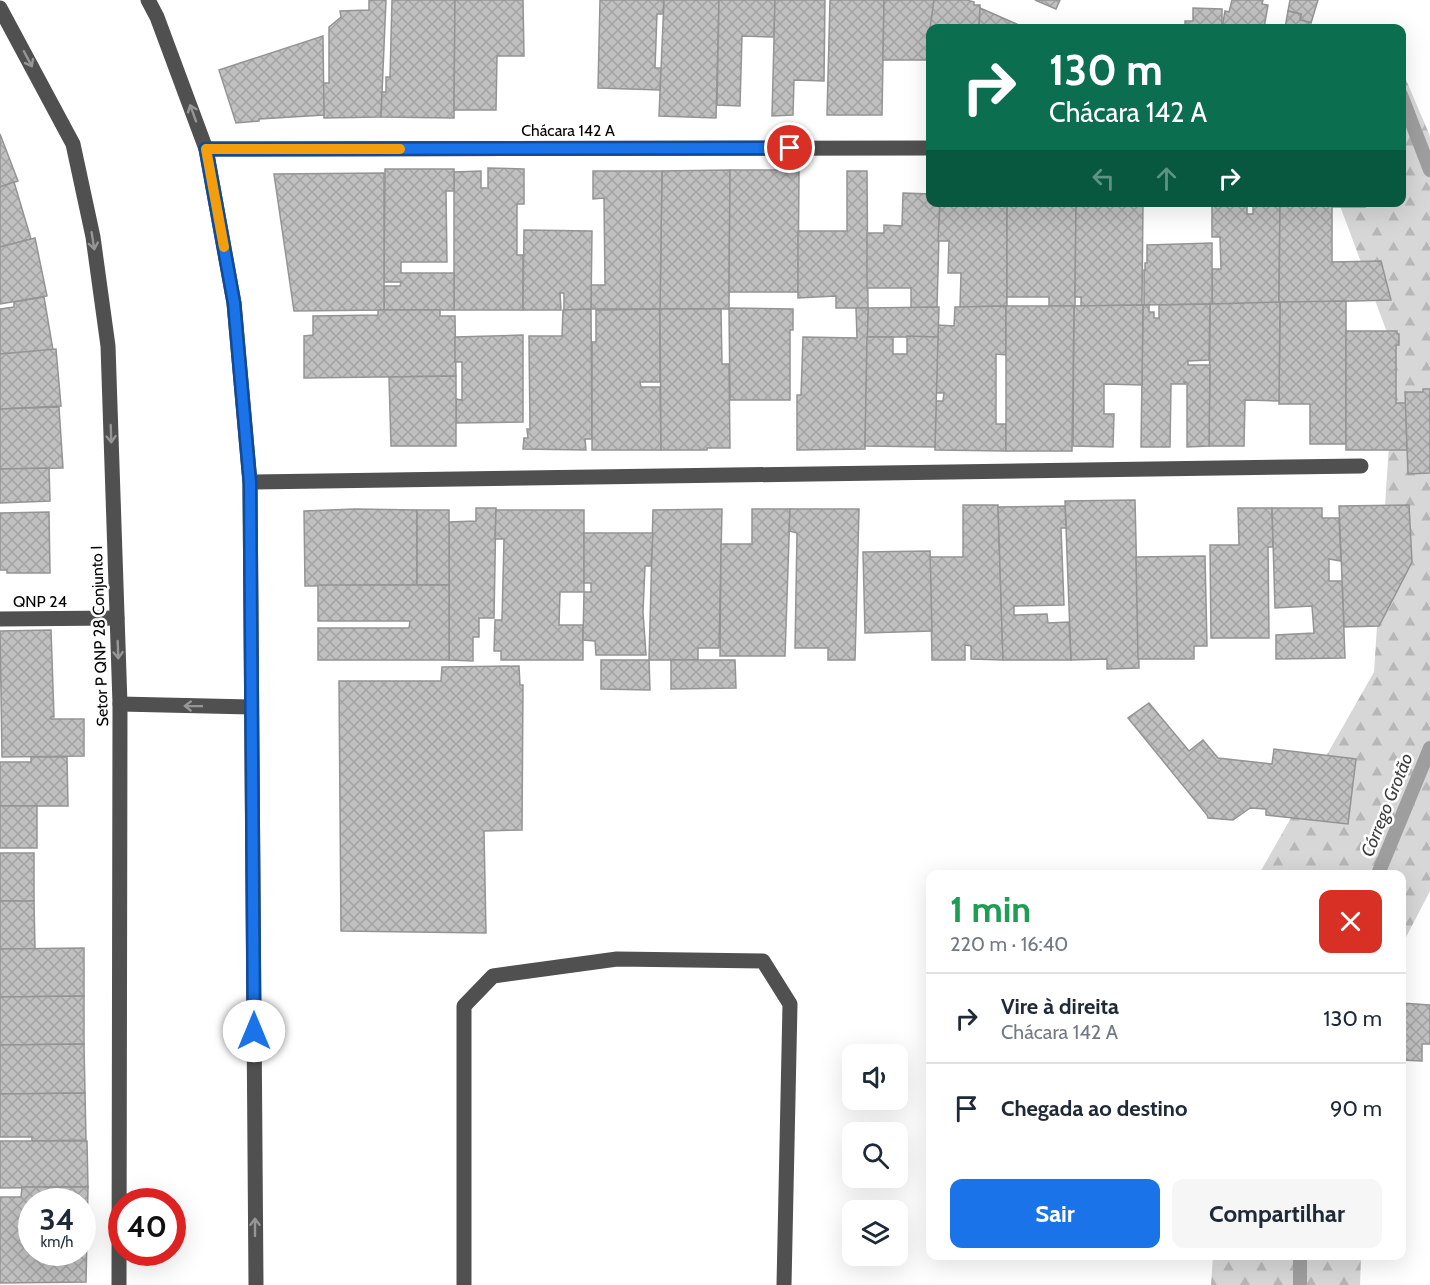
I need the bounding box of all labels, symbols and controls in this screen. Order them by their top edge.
text: 130 m [1049,44,1163,96]
icon: right [950,48,1028,126]
one-way arrow [22,50,34,67]
text: Chácara 142 A [1049,96,1207,129]
one-way arrow [187,104,198,123]
street label: Chácara 142 A [521,121,615,140]
pin [764,122,815,173]
icon: arrive [773,131,806,164]
icon: left [1087,162,1120,195]
icon: ahead [1150,162,1183,195]
icon: right [1213,162,1246,195]
one-way arrow [88,230,99,250]
one-way arrow [105,424,116,444]
street label: Setor P QNP 28 Conjunto I [87,545,112,727]
street label: QNP 24 [13,592,67,611]
one-way arrow [112,640,124,660]
one-way arrow [183,700,203,712]
water label: Córrego Grotão [1356,750,1418,860]
text: 1 min [950,887,1031,931]
button: close [1319,890,1382,953]
text: 220 m · 16:40 [950,932,1068,956]
text: Vire à direita [1001,993,1119,1020]
position arrow [222,999,286,1063]
icon: right [950,1002,983,1035]
text: 130 m [1323,1005,1382,1032]
text: Chácara 142 A [1001,1020,1118,1044]
map controls [842,1044,908,1266]
button: sound [842,1044,908,1110]
icon: arrive [950,1092,983,1125]
text: Chegada ao destino [1001,1095,1187,1122]
text: 90 m [1330,1095,1382,1122]
button: search [842,1122,908,1188]
button: Sair [950,1179,1160,1248]
button: Compartilhar [1172,1179,1382,1248]
speed limit sign: 40 [108,1188,186,1266]
button: layers [842,1200,908,1266]
text: 34 [40,1201,74,1238]
one-way arrow [249,1217,261,1237]
text: km/h [41,1233,73,1251]

